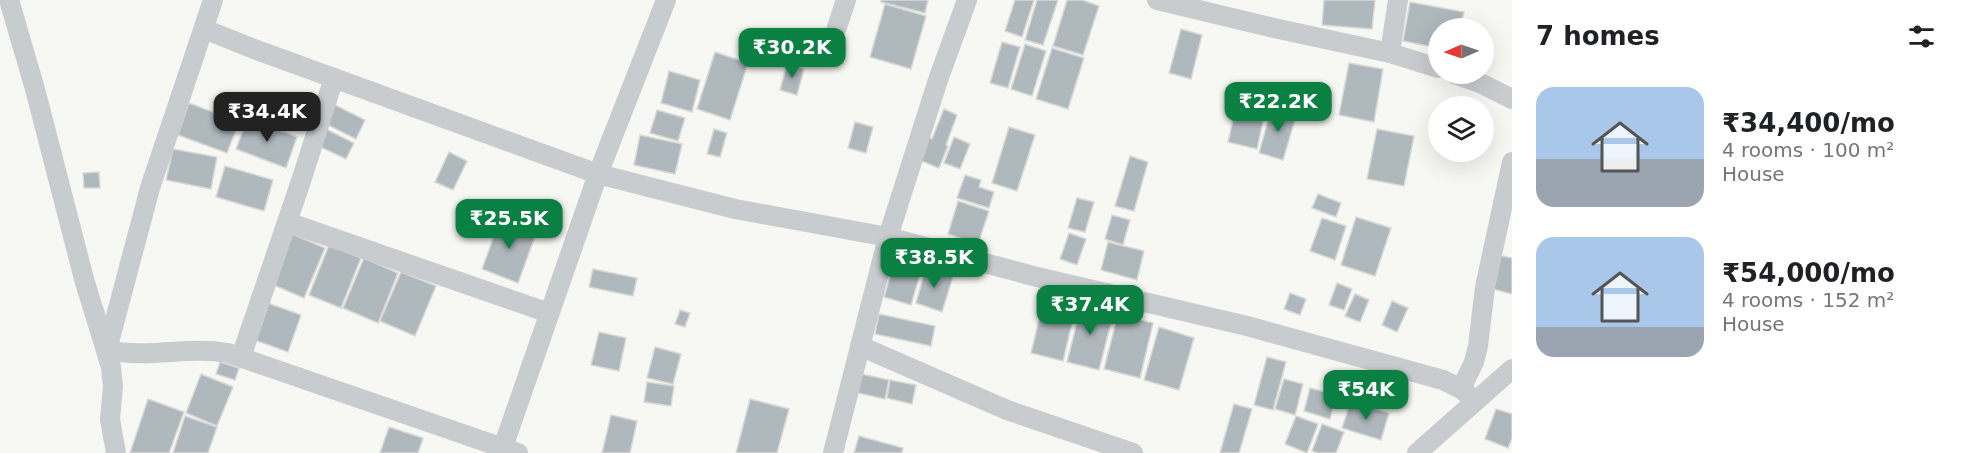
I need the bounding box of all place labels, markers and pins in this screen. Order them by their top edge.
pin: ₹30.2K [743,28,841,79]
pin: ₹22.2K [1229,82,1327,133]
pin: ₹34.4K [218,92,316,143]
pin: ₹25.5K [460,199,558,250]
pin: ₹38.5K [885,238,983,289]
pin: ₹37.4K [1041,285,1139,336]
pin: ₹54K [1330,370,1402,421]

